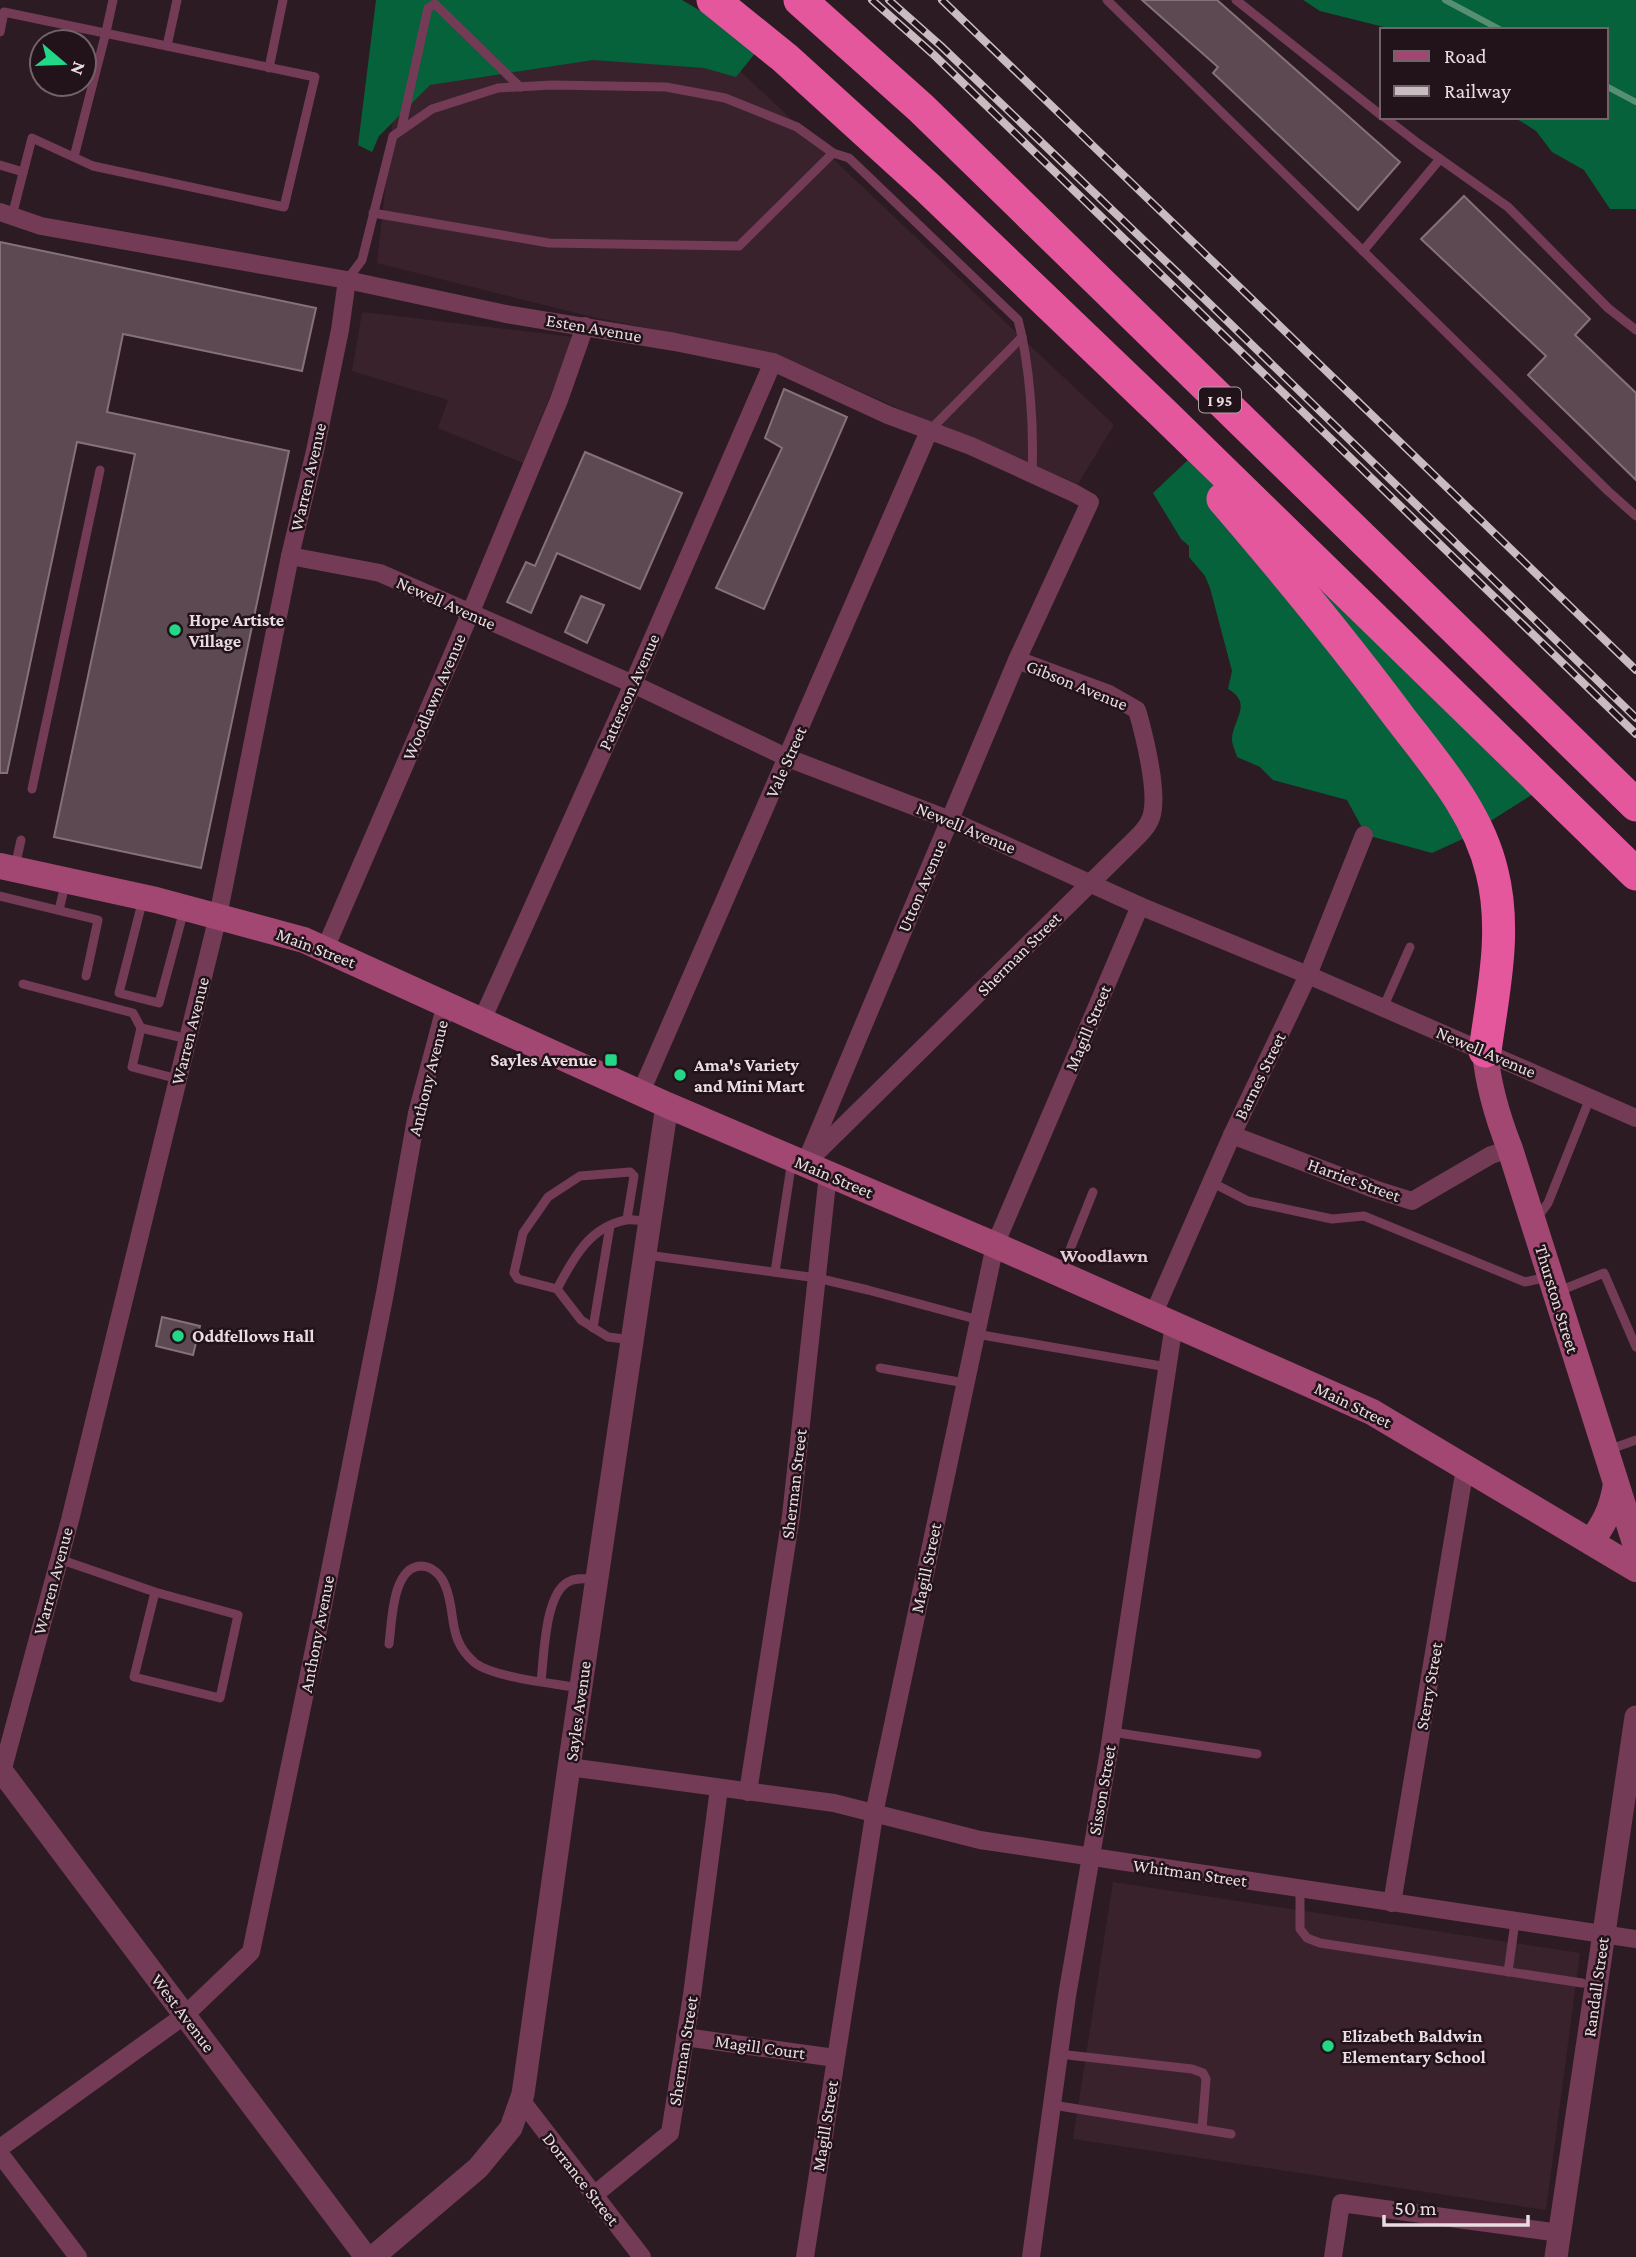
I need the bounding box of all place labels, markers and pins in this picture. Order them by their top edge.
place label: Hope Artiste Village [188,610,284,651]
marker: Hope Artiste Village [167,622,183,638]
place label: Sayles Avenue [490,1050,597,1070]
marker: Sayles Avenue [603,1052,619,1068]
place label: Ama's Variety and Mini Mart [693,1055,805,1096]
marker: Ama's Variety and Mini Mart [672,1067,688,1083]
place label: Oddfellows Hall [192,1326,314,1346]
marker: Oddfellows Hall [170,1328,186,1344]
place label: Elizabeth Baldwin Elementary School [1342,2026,1486,2067]
marker: Elizabeth Baldwin Elementary School [1320,2038,1336,2054]

